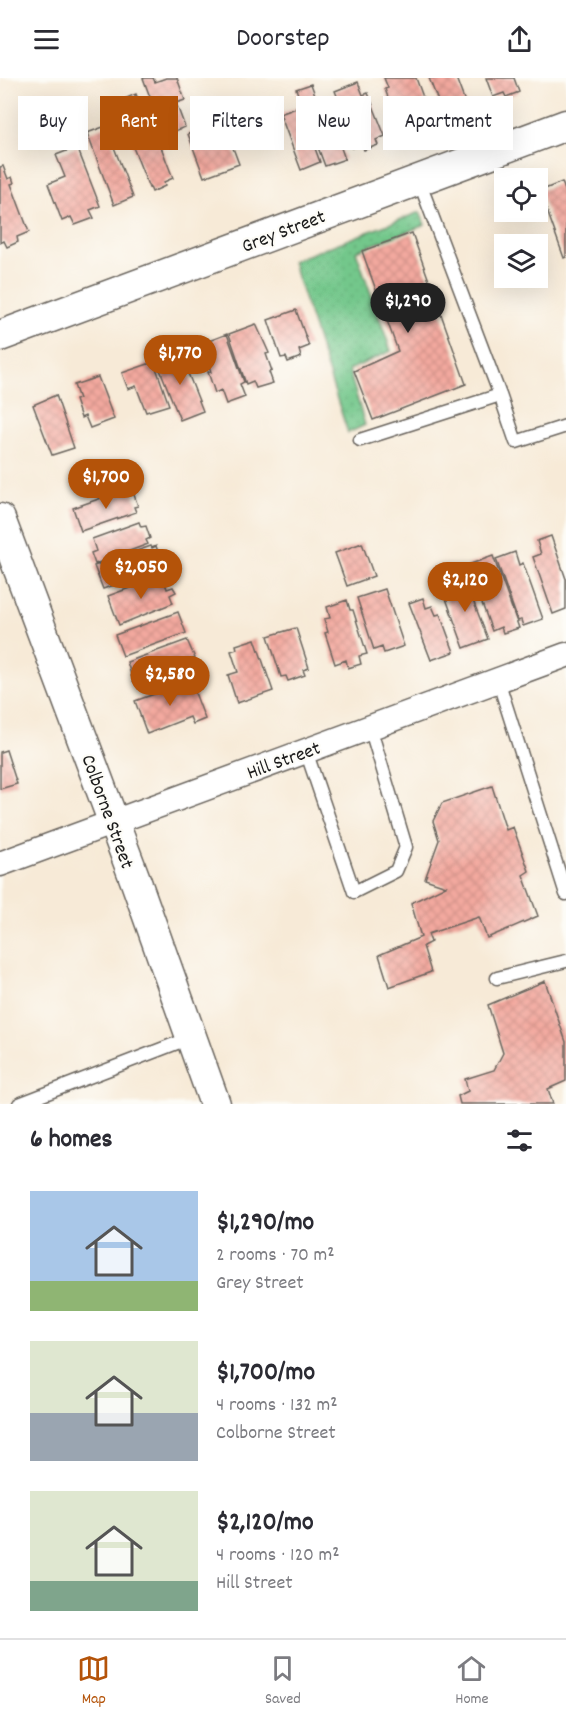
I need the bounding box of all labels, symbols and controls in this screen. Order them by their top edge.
text: Doorstep [236,20,330,59]
icon: menu [30,23,63,56]
icon: share [503,23,536,56]
chip: Buy [18,96,88,150]
chip: Rent [100,96,178,150]
chip: Filters [190,96,284,150]
chip: New [296,96,371,150]
chip: Apartment [383,96,513,150]
map controls [494,168,548,288]
button: locate [494,168,548,222]
street label: Grey Street [238,204,330,262]
button: layers [494,234,548,288]
pin: $1,290 [359,283,457,334]
text: $1,290 [384,288,432,316]
pin: $1,770 [131,335,229,386]
text: $1,770 [158,340,202,368]
pin: $1,700 [57,459,155,510]
text: $1,700 [82,464,130,492]
pin: $2,050 [92,549,190,600]
text: $2,050 [114,554,168,582]
pin: $2,120 [416,562,514,613]
text: $2,120 [442,567,488,595]
pin: $2,580 [121,656,219,707]
text: $2,580 [145,661,195,689]
street label: Hill Street [243,736,325,788]
street label: Colborne Street [73,751,140,873]
text: 6 homes [30,1122,112,1159]
icon: filters [503,1124,536,1157]
text: $1,290/mo [216,1205,314,1242]
icon: home [78,1215,150,1287]
text: 2 rooms · 70 m² [216,1242,335,1270]
text: Grey Street [216,1270,304,1298]
text: $1,700/mo [216,1355,315,1392]
icon: home [78,1365,150,1437]
text: 4 rooms · 132 m² [216,1392,338,1420]
text: Colborne Street [216,1420,336,1448]
text: $2,120/mo [216,1505,314,1542]
icon: home [78,1515,150,1587]
text: 4 rooms · 120 m² [216,1542,340,1570]
text: Hill Street [216,1570,293,1598]
tab: Map [77,1652,110,1711]
tab: Saved [265,1652,301,1711]
tab: Home [455,1652,489,1711]

